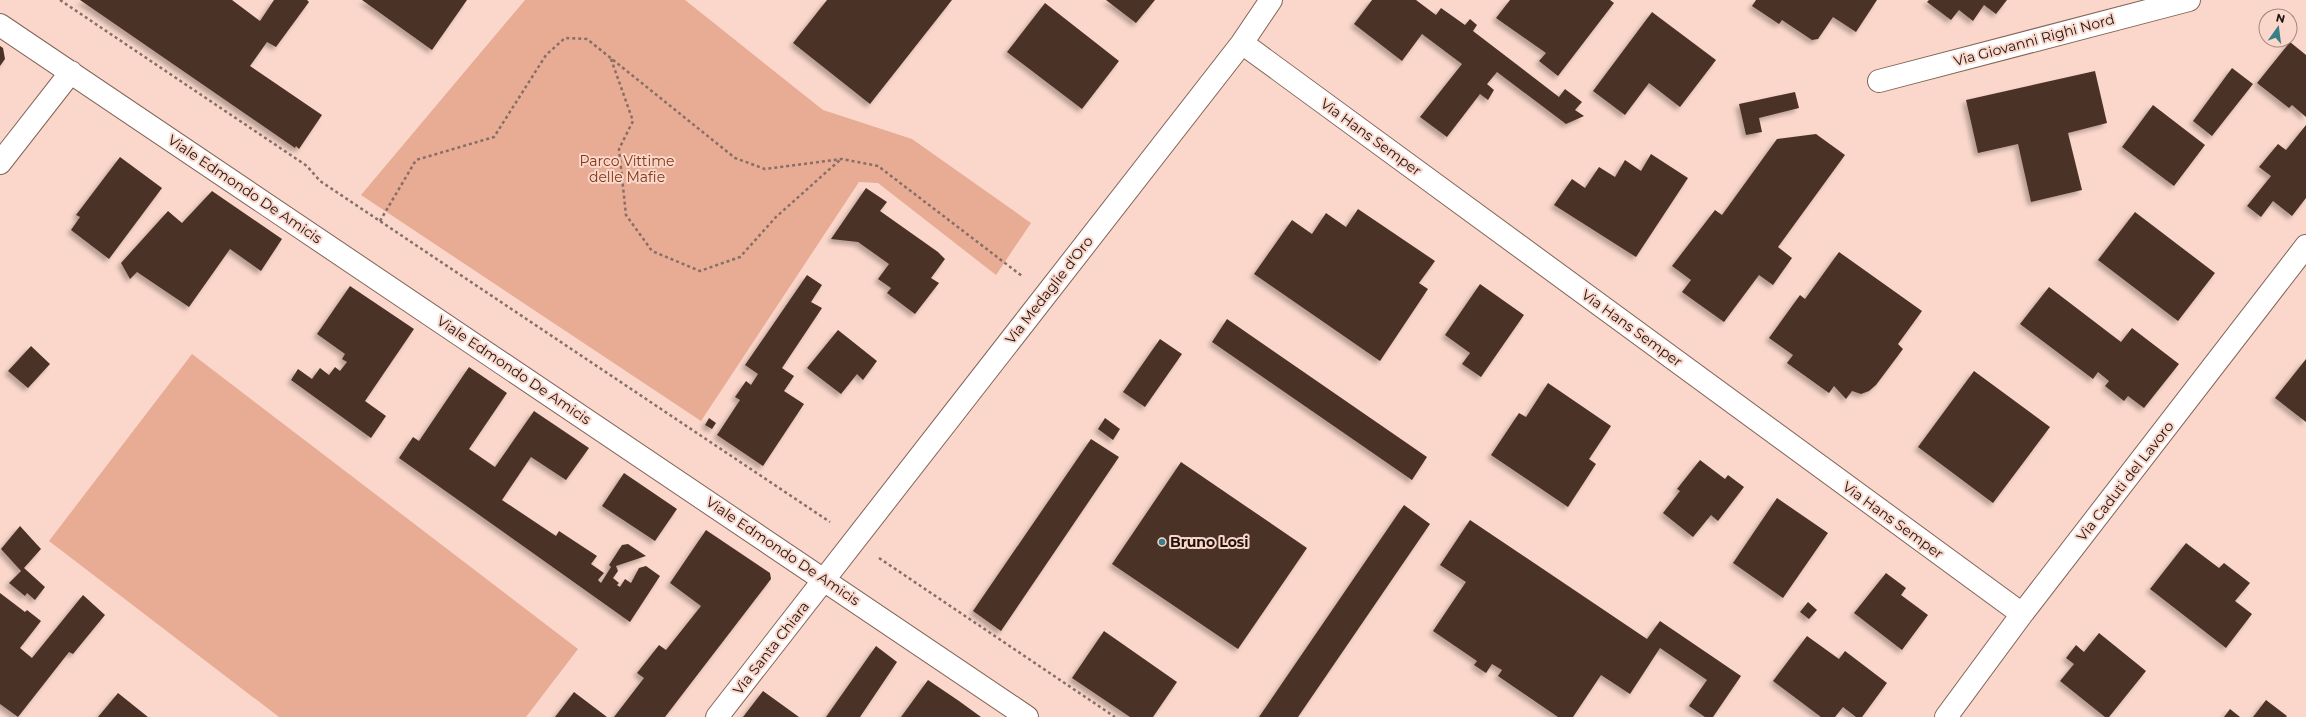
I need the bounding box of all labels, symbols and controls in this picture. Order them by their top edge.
north arrow [2258,8,2298,48]
street label: Via Giovanni Righi Nord [1952,10,2116,70]
text: N [2274,10,2286,26]
street label: Via Hans Semper [1317,94,1425,180]
street label: Viale Edmondo De Amicis [165,131,326,247]
park label: Parco Vittime delle Mafie [579,152,675,186]
street label: Via Medaglie d'Oro [1001,232,1097,348]
street label: Via Hans Semper [1578,285,1686,371]
street label: Viale Edmondo De Amicis [434,312,595,428]
street label: Via Caduti del Lavoro [2073,417,2178,545]
street label: Via Hans Semper [1839,477,1947,563]
street label: Viale Edmondo De Amicis [703,493,864,609]
place label: Bruno Losi [1170,533,1248,551]
marker: Bruno Losi [1157,537,1167,547]
street label: Via Santa Chiara [729,598,813,698]

